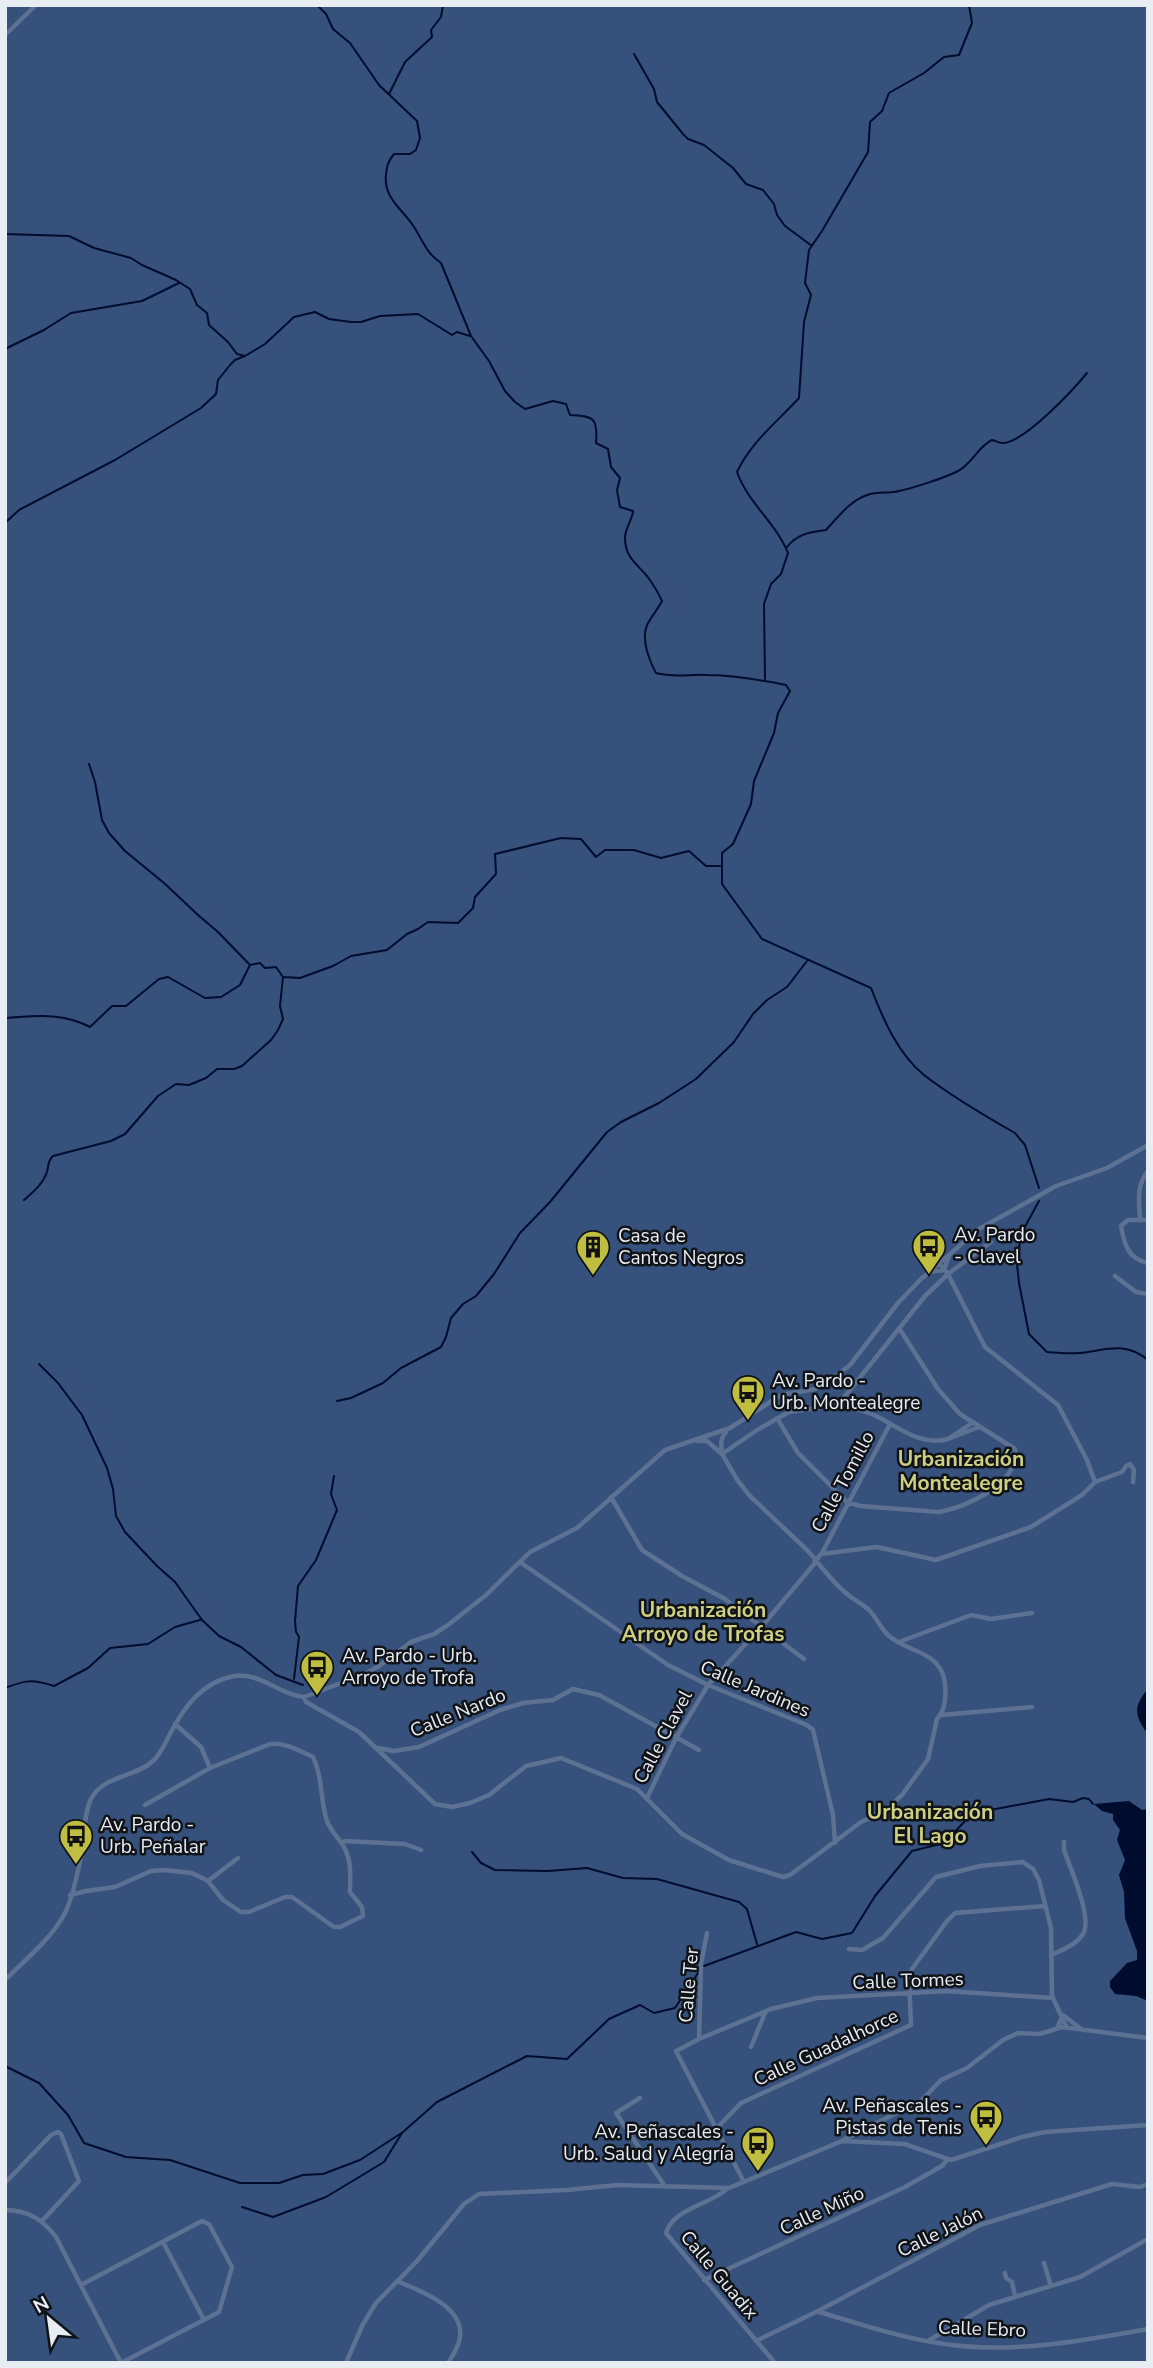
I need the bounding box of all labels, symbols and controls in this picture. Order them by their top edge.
place label: Av. Pardo - Clavel [954,1222,1035,1270]
place label: Casa de Cantos Negros [618,1223,744,1271]
bus stop icon: Av. Pardo - Clavel [910,1227,948,1276]
building icon: Casa de Cantos Negros [574,1228,612,1277]
place label: Av. Pardo - Urb. Montealegre [772,1368,920,1416]
bus stop icon: Av. Pardo - Urb. Montealegre [729,1373,767,1422]
street label: Calle Tomillo [805,1427,881,1537]
district label: Urbanización Montealegre [898,1445,1024,1497]
district label: Urbanización Arroyo de Trofas [622,1596,784,1648]
place label: Av. Pardo - Urb. Arroyo de Trofa [342,1643,477,1691]
bus stop icon: Av. Pardo - Urb. Arroyo de Trofa [298,1648,336,1697]
street label: Calle Jardines [696,1654,814,1724]
street label: Calle Nardo [406,1682,510,1744]
street label: Calle Clavel [627,1685,699,1788]
district label: Urbanización El Lago [867,1798,993,1850]
place label: Av. Pardo - Urb. Peñalar [100,1812,206,1860]
bus stop icon: Av. Pardo - Urb. Peñalar [57,1817,95,1866]
street label: Calle Ter [673,1946,705,2024]
street label: Calle Tormes [852,1966,964,1996]
street label: Calle Guadalhorce [749,2003,903,2093]
place label: Av. Peñascales - Pistas de Tenis [822,2093,962,2141]
bus stop icon: Av. Peñascales - Pistas de Tenis [967,2098,1005,2147]
place label: Av. Peñascales - Urb. Salud y Alegría [563,2119,734,2167]
bus stop icon: Av. Peñascales - Urb. Salud y Alegría [739,2124,777,2173]
street label: Calle Miño [775,2180,869,2242]
street label: Calle Jalón [893,2200,987,2264]
street label: Calle Guadix [674,2225,764,2325]
north arrow [14,2284,84,2354]
text: N [29,2290,54,2320]
street label: Calle Ebro [938,2314,1026,2344]

